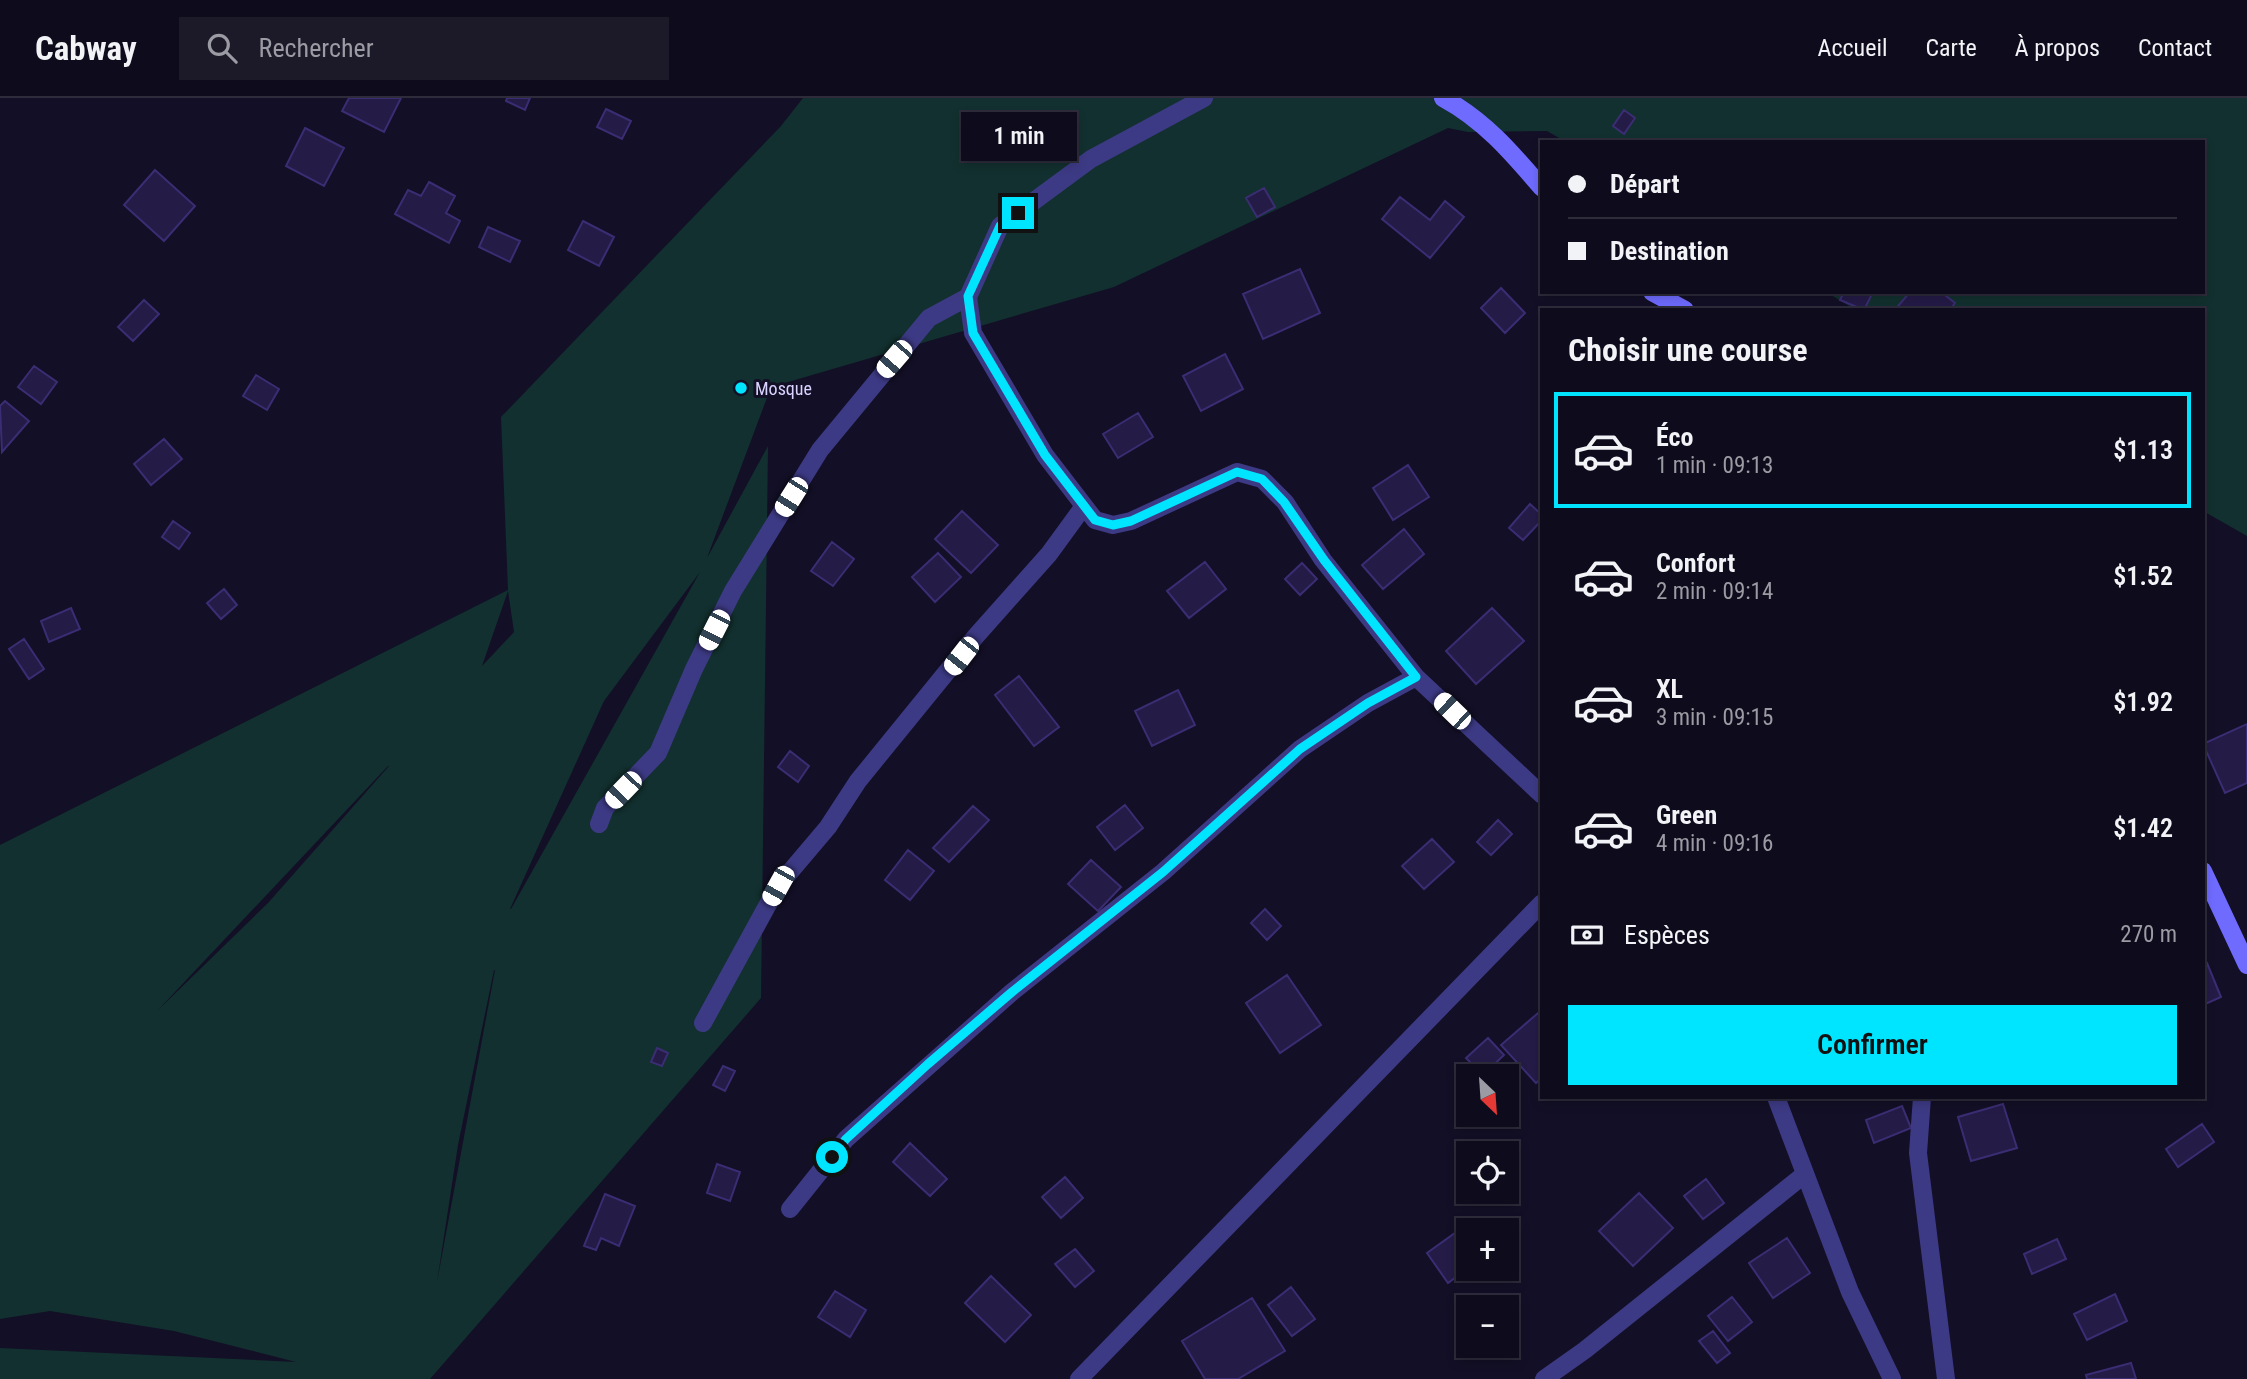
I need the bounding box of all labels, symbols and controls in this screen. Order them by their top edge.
search box [179,17,669,80]
text: Cabway [35,29,137,68]
icon: search [203,29,241,67]
text: Rechercher [259,33,374,63]
text: Accueil [1818,34,1887,62]
text: Carte [1925,34,1977,62]
text: À propos [2015,34,2100,62]
text: Contact [2138,34,2212,62]
callout: 1 min [960,111,1076,160]
text: 1 min [994,123,1044,150]
text: Départ [1610,169,1679,199]
route end [1002,197,1034,229]
text: Destination [1610,236,1729,266]
text: Choisir une course [1568,331,1808,369]
car [873,336,916,382]
place label: Mosque [755,378,812,399]
marker: Mosque [733,380,749,396]
icon: car [1572,419,1635,482]
text: Éco [1656,422,1693,452]
text: $1.13 [2113,435,2173,465]
text: 1 min · 09:13 [1656,452,1773,479]
car [771,474,812,520]
icon: car [1572,545,1635,608]
text: Confort [1656,548,1735,578]
text: $1.52 [2113,561,2173,591]
text: 2 min · 09:14 [1656,578,1773,605]
car [696,607,733,653]
car [940,633,983,679]
icon: car [1572,671,1635,734]
text: XL [1656,674,1683,704]
text: $1.92 [2113,687,2173,717]
car [1430,689,1475,733]
text: 3 min · 09:15 [1656,704,1773,731]
car [601,768,646,812]
icon: car [1572,797,1635,860]
text: Green [1656,800,1717,830]
text: $1.42 [2113,813,2173,843]
text: 4 min · 09:16 [1656,830,1773,857]
car [759,863,798,909]
icon: cash [1568,916,1606,954]
text: Espèces [1624,920,1710,950]
text: 270 m [2120,921,2177,948]
button: Confirmer [1568,1005,2177,1085]
north arrow [1456,1064,1519,1127]
map controls [1456,1064,1519,1358]
route start [816,1141,848,1173]
button: locate [1456,1141,1519,1204]
button: + [1456,1218,1519,1281]
button: − [1456,1295,1519,1358]

